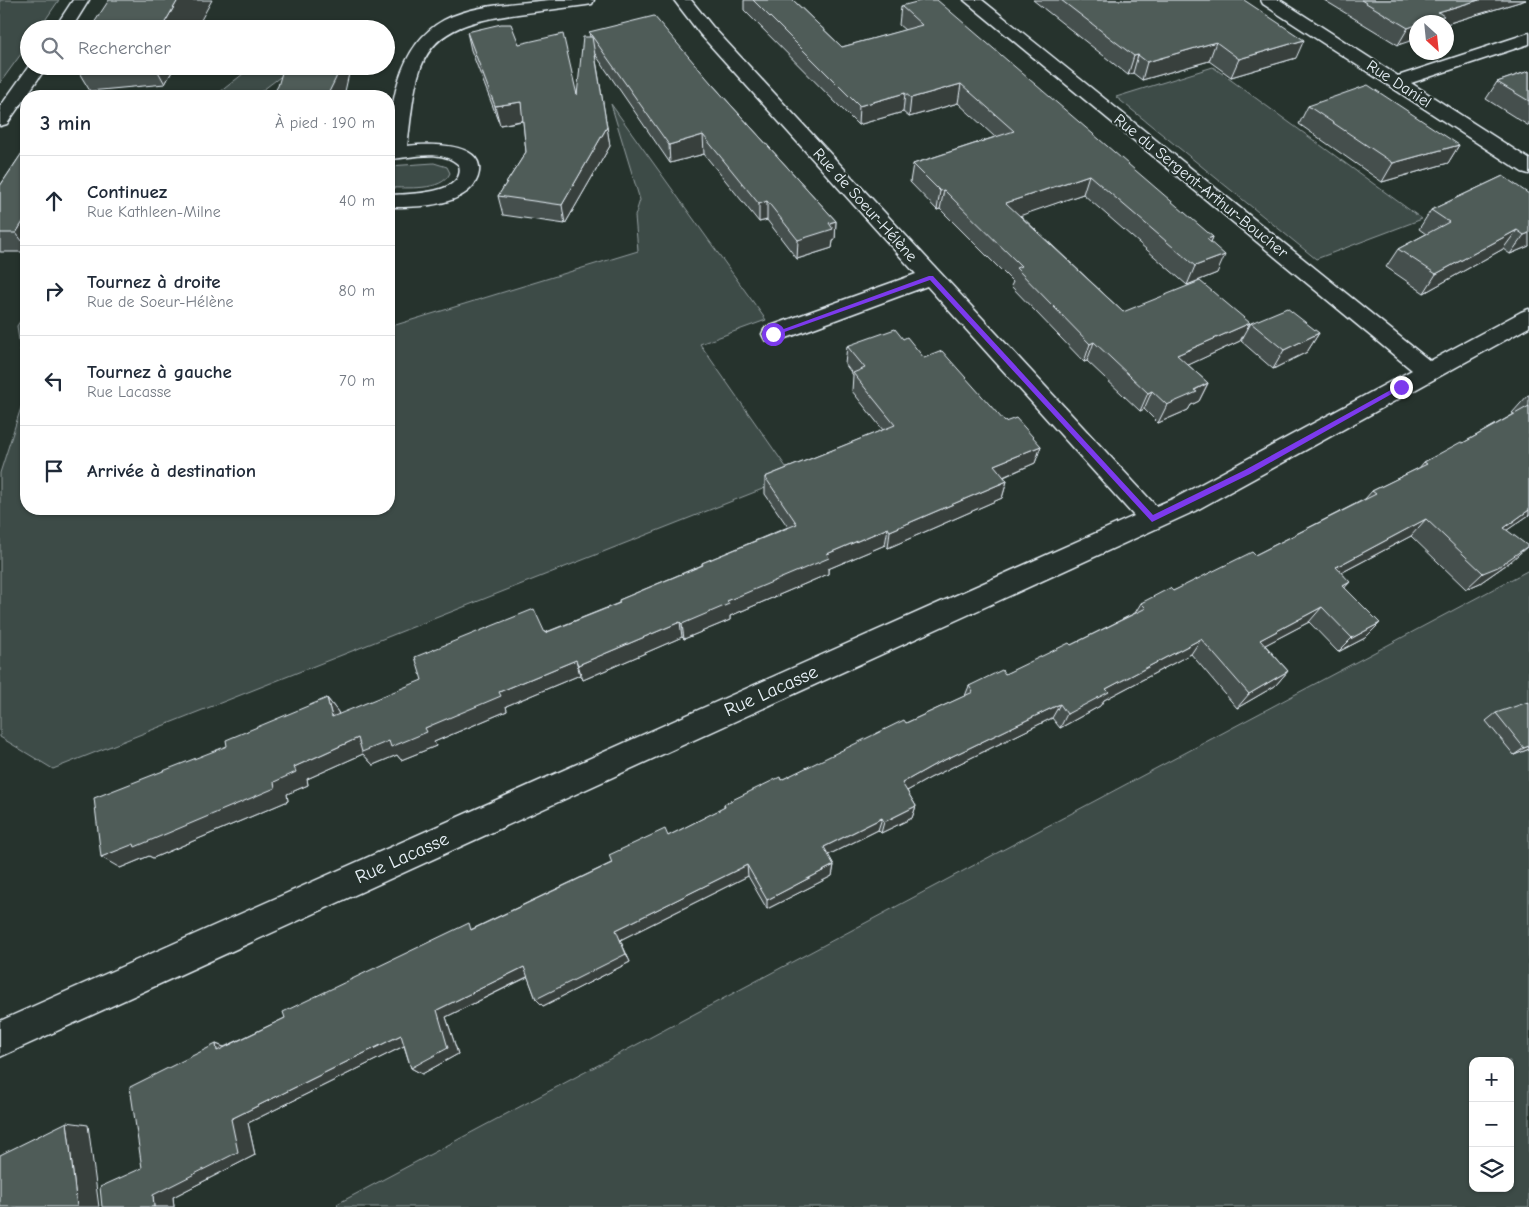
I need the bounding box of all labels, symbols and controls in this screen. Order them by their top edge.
north arrow [1409,15,1454,60]
search box [20,20,395,75]
icon: search [38,34,66,62]
text: Rechercher [78,37,171,59]
street label: Rue Daniel [1363,56,1435,112]
street label: Rue du Sergent-Arthur-Boucher [1110,110,1292,262]
text: 3 min [40,111,91,135]
text: À pied · 190 m [275,114,375,132]
street label: Rue de Soeur-Hélène [809,145,921,265]
text: Continuez [87,181,167,203]
icon: ahead [40,187,68,215]
text: 40 m [339,192,375,210]
text: Rue Kathleen-Milne [87,203,221,221]
text: Tournez à droite [87,271,221,293]
icon: right [40,277,68,305]
text: 80 m [338,282,375,300]
text: Rue de Soeur-Hélène [87,293,234,311]
route start [762,323,785,346]
text: Tournez à gauche [87,361,232,383]
icon: left [40,367,68,395]
text: 70 m [339,372,375,390]
route end [1390,376,1413,399]
text: Rue Lacasse [87,383,171,401]
icon: arrive [40,457,68,485]
text: Arrivée à destination [87,460,256,482]
street label: Rue Lacasse [721,661,821,721]
street label: Rue Lacasse [352,828,452,888]
map controls [1469,1057,1514,1192]
button: + [1469,1057,1514,1102]
button: − [1469,1102,1514,1147]
button: layers [1469,1147,1514,1192]

